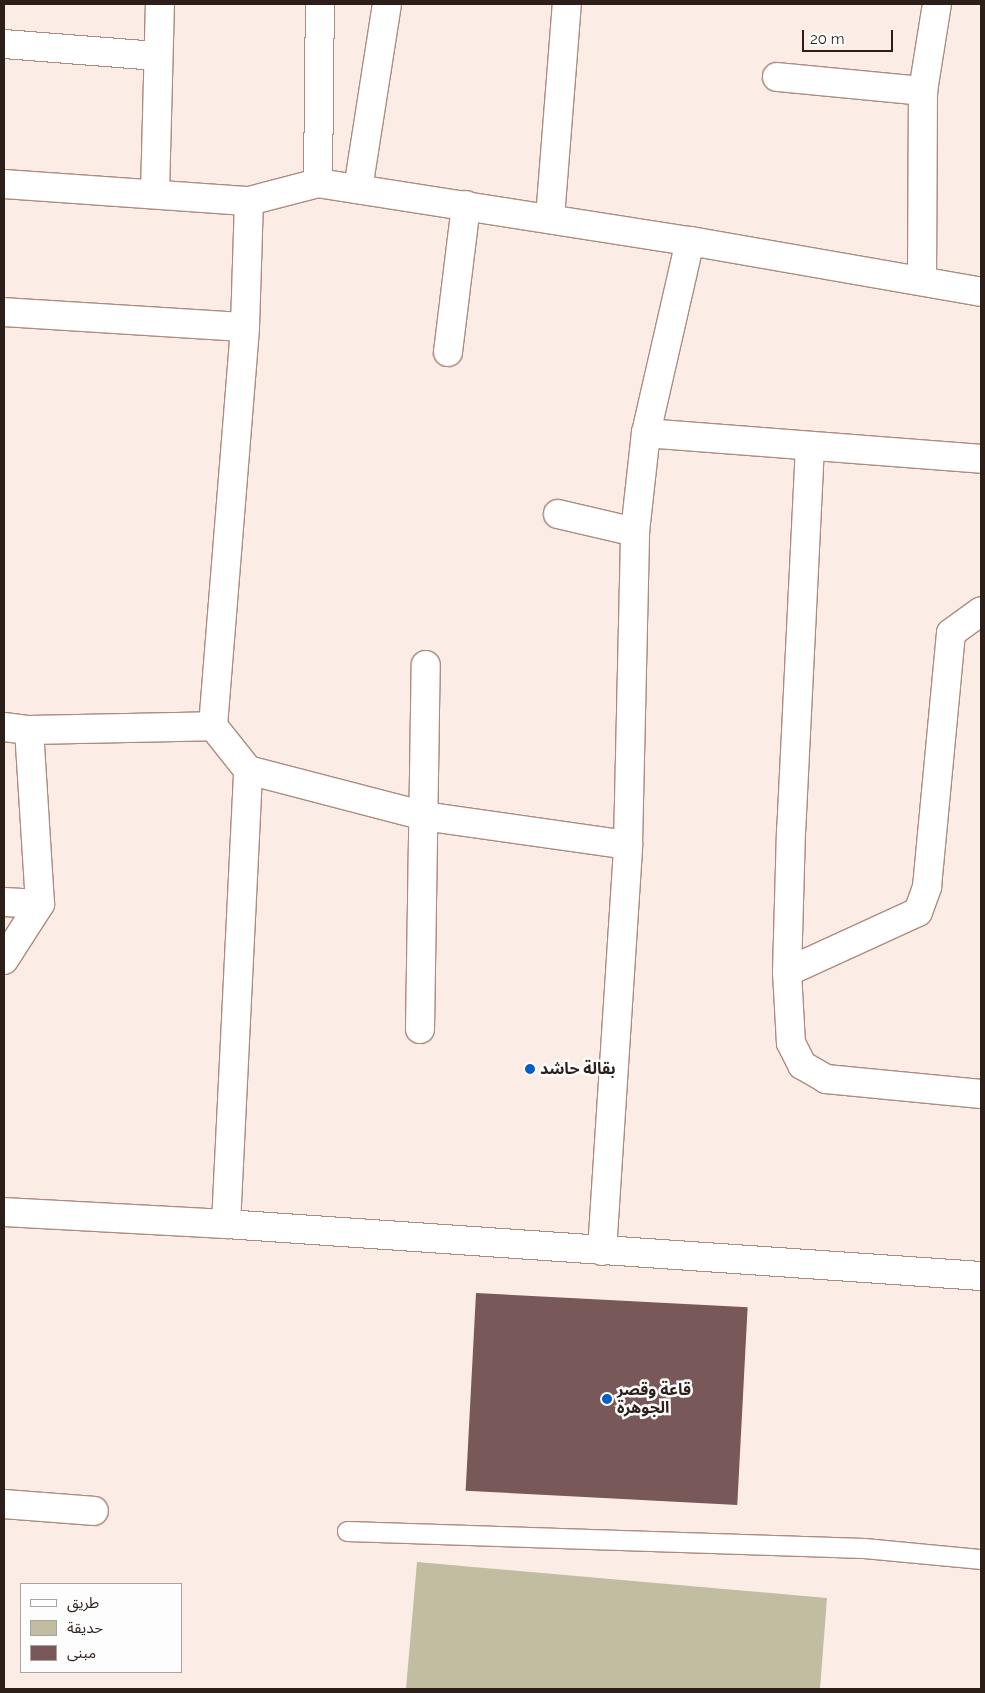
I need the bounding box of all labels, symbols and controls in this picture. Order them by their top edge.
scale bar [805,20,896,52]
text: 20 m [810,30,845,48]
place label: بقالة حاشد [540,1059,616,1079]
marker: بقالة حاشد [524,1063,536,1075]
place label: قاعة وقصر الجوهرة [617,1380,691,1418]
marker: قاعة وقصر الجوهرة [601,1393,613,1405]
legend [20,1583,182,1673]
text: طريق [67,1594,99,1612]
text: حديقة [67,1619,103,1637]
text: مبنى [67,1644,96,1662]

